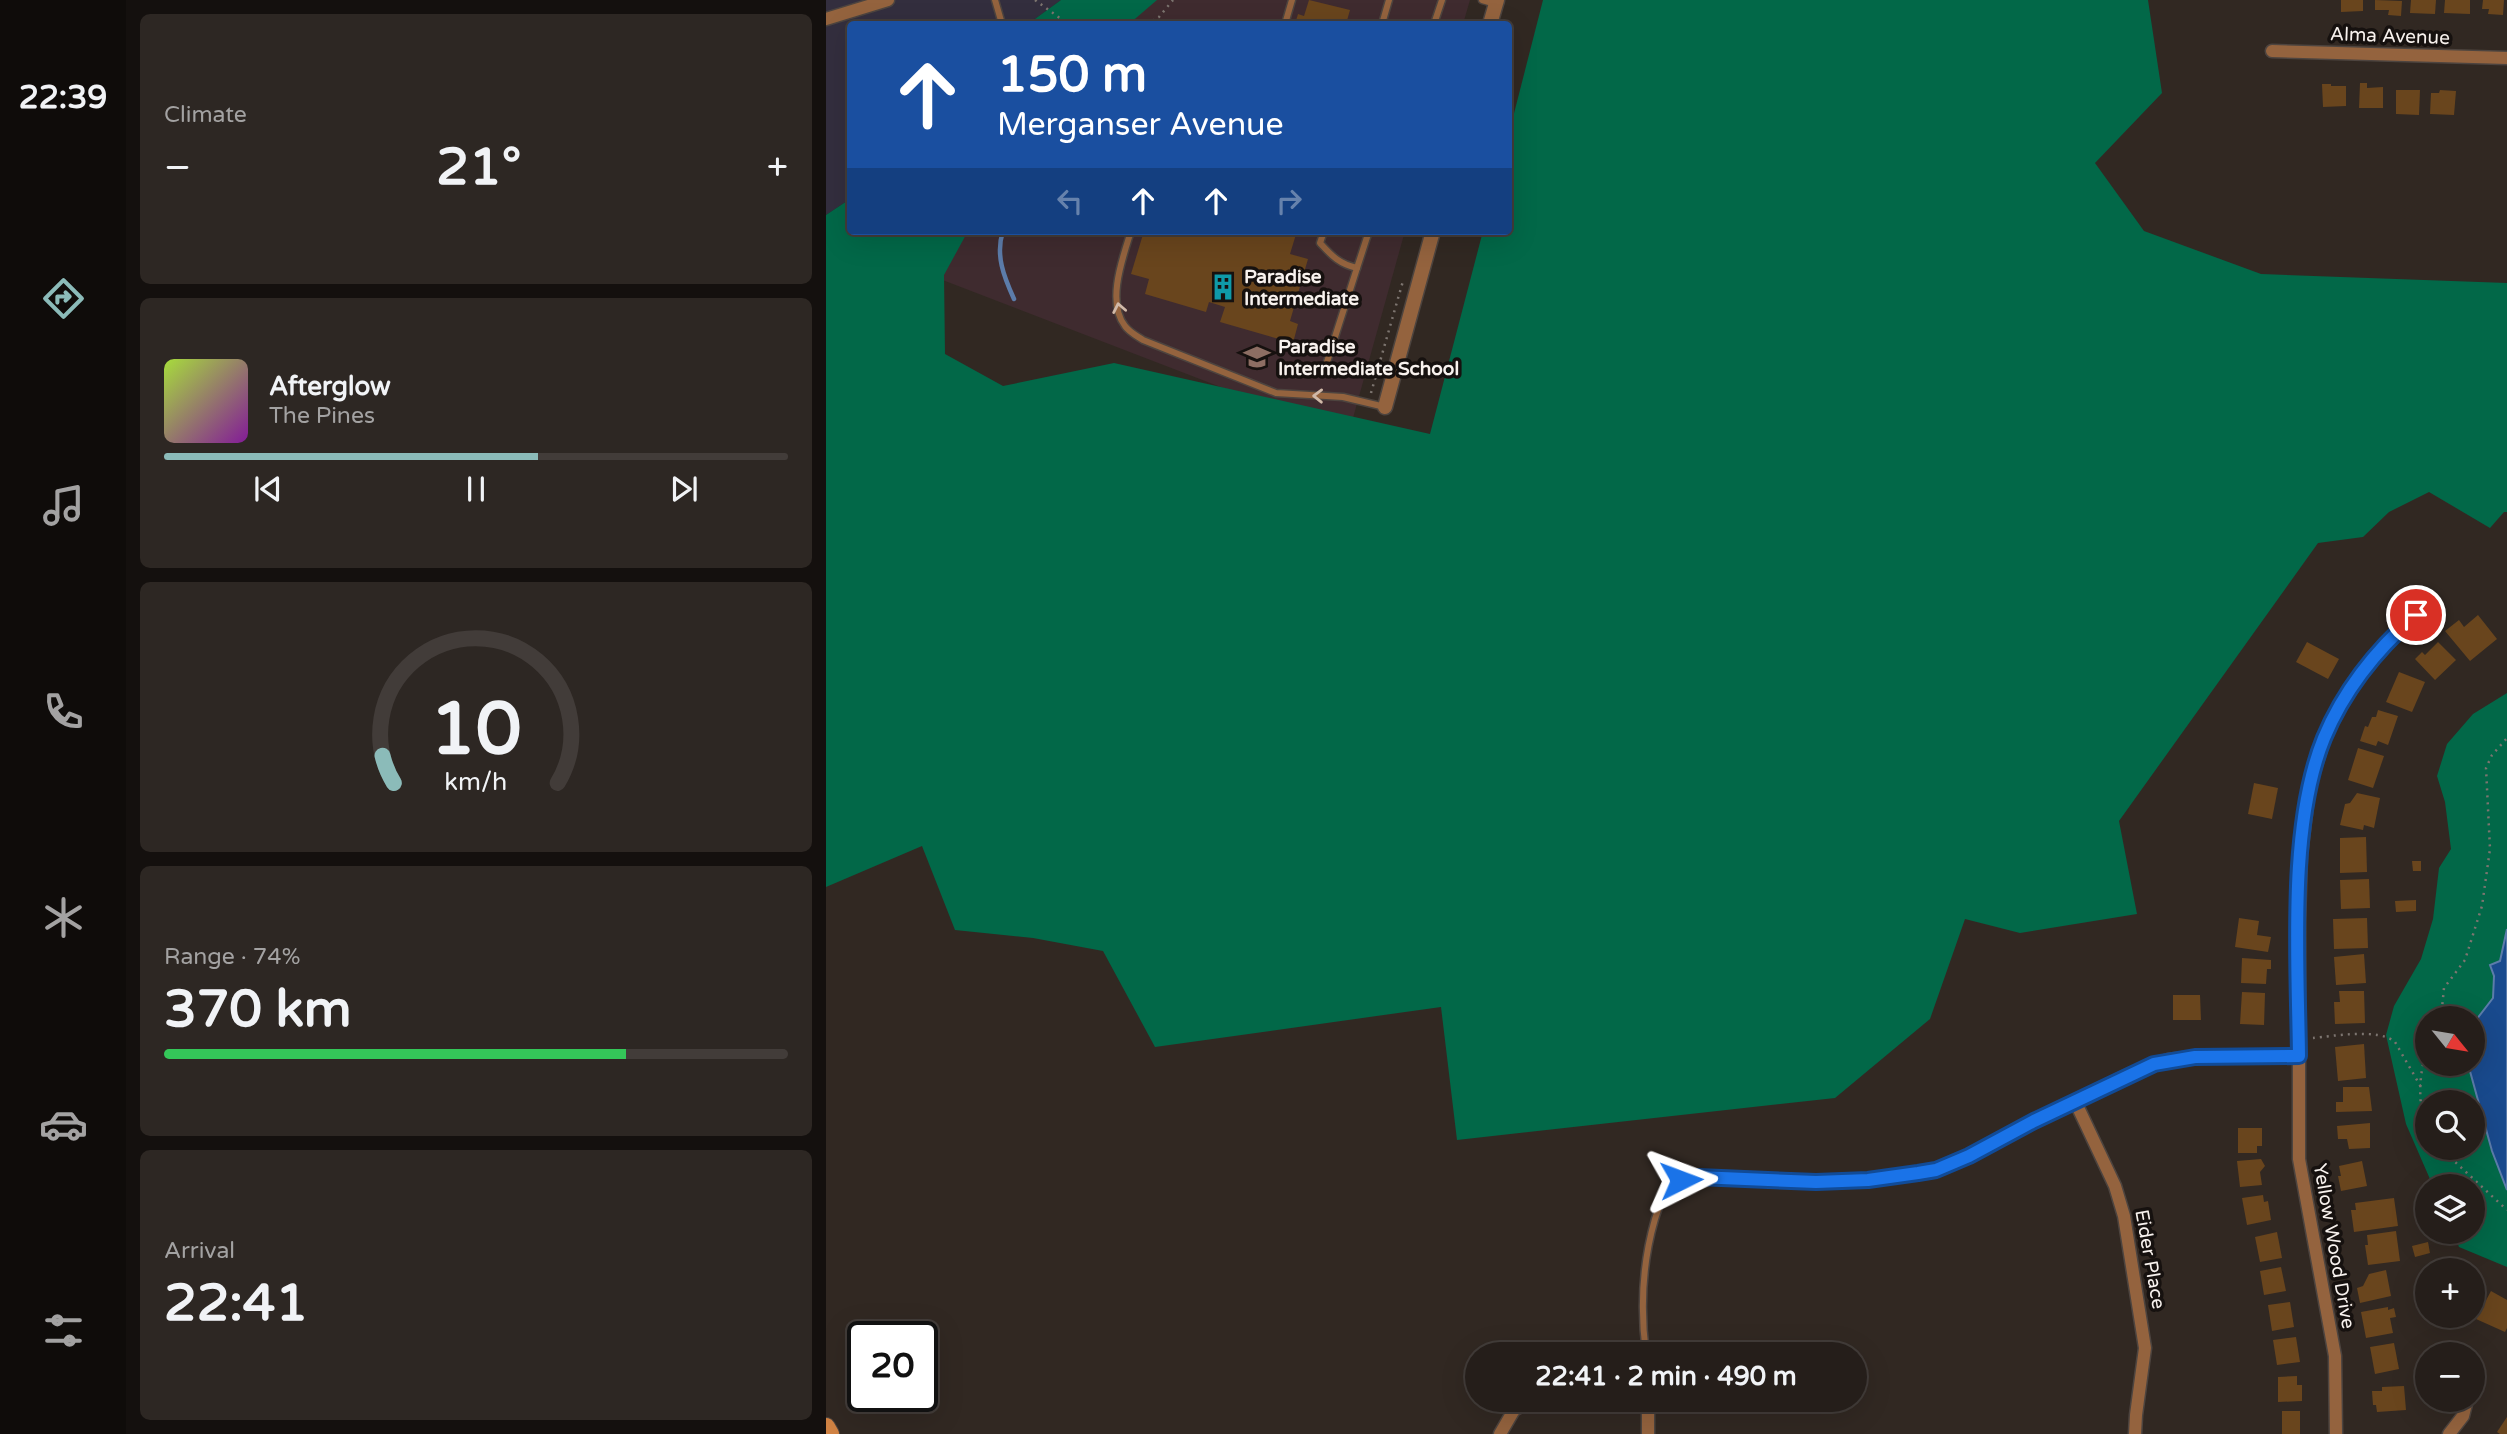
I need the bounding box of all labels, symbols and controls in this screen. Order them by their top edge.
street label: Alma Avenue [2330,23,2450,49]
text: 150 m [997,46,1147,105]
icon: ahead [882,49,973,140]
text: 22:39 [19,79,107,117]
text: Climate [164,101,247,129]
text: Merganser Avenue [997,106,1284,144]
text: 21° [436,136,521,199]
text: − [164,145,191,191]
text: + [767,145,788,191]
icon: left [1051,182,1089,220]
icon: ahead [1124,182,1162,220]
icon: ahead [1197,182,1235,220]
icon: right [1270,182,1308,220]
place label: Paradise Intermediate [1244,266,1359,310]
building icon: Paradise Intermediate [1208,272,1238,302]
icon: directions [39,274,88,323]
one-way arrow [1112,302,1127,314]
place label: Paradise Intermediate School [1278,336,1459,380]
school or university icon: Paradise Intermediate School [1242,342,1272,372]
text: Afterglow [269,371,391,402]
one-way arrow [1312,389,1323,404]
text: The Pines [269,402,375,430]
icon: previous [249,470,287,508]
icon: pause [457,470,495,508]
icon: next [665,470,703,508]
icon: music [39,481,88,530]
pin [2386,585,2446,645]
icon: arrive [2397,596,2435,634]
text: 10 [430,686,522,774]
icon: phone [39,687,88,736]
text: km/h [445,767,507,797]
icon: climate [39,893,88,942]
text: Range · 74% [164,943,300,971]
text: 370 km [164,978,352,1041]
north arrow [2415,1006,2485,1076]
map controls [2415,1006,2485,1412]
button: search [2415,1090,2485,1160]
icon: car [39,1100,88,1149]
position arrow [1644,1143,1718,1217]
street label: Yellow Wood Drive [2309,1162,2359,1331]
button: layers [2415,1174,2485,1244]
street label: Eider Place [2130,1208,2170,1311]
text: Arrival [164,1237,235,1265]
button: + [2415,1258,2485,1328]
text: 22:41 [164,1272,308,1335]
icon: filters [39,1306,88,1355]
speed limit sign: 20 [847,1321,938,1412]
button: − [2415,1342,2485,1412]
text: 22:41 · 2 min · 490 m [1535,1361,1797,1392]

